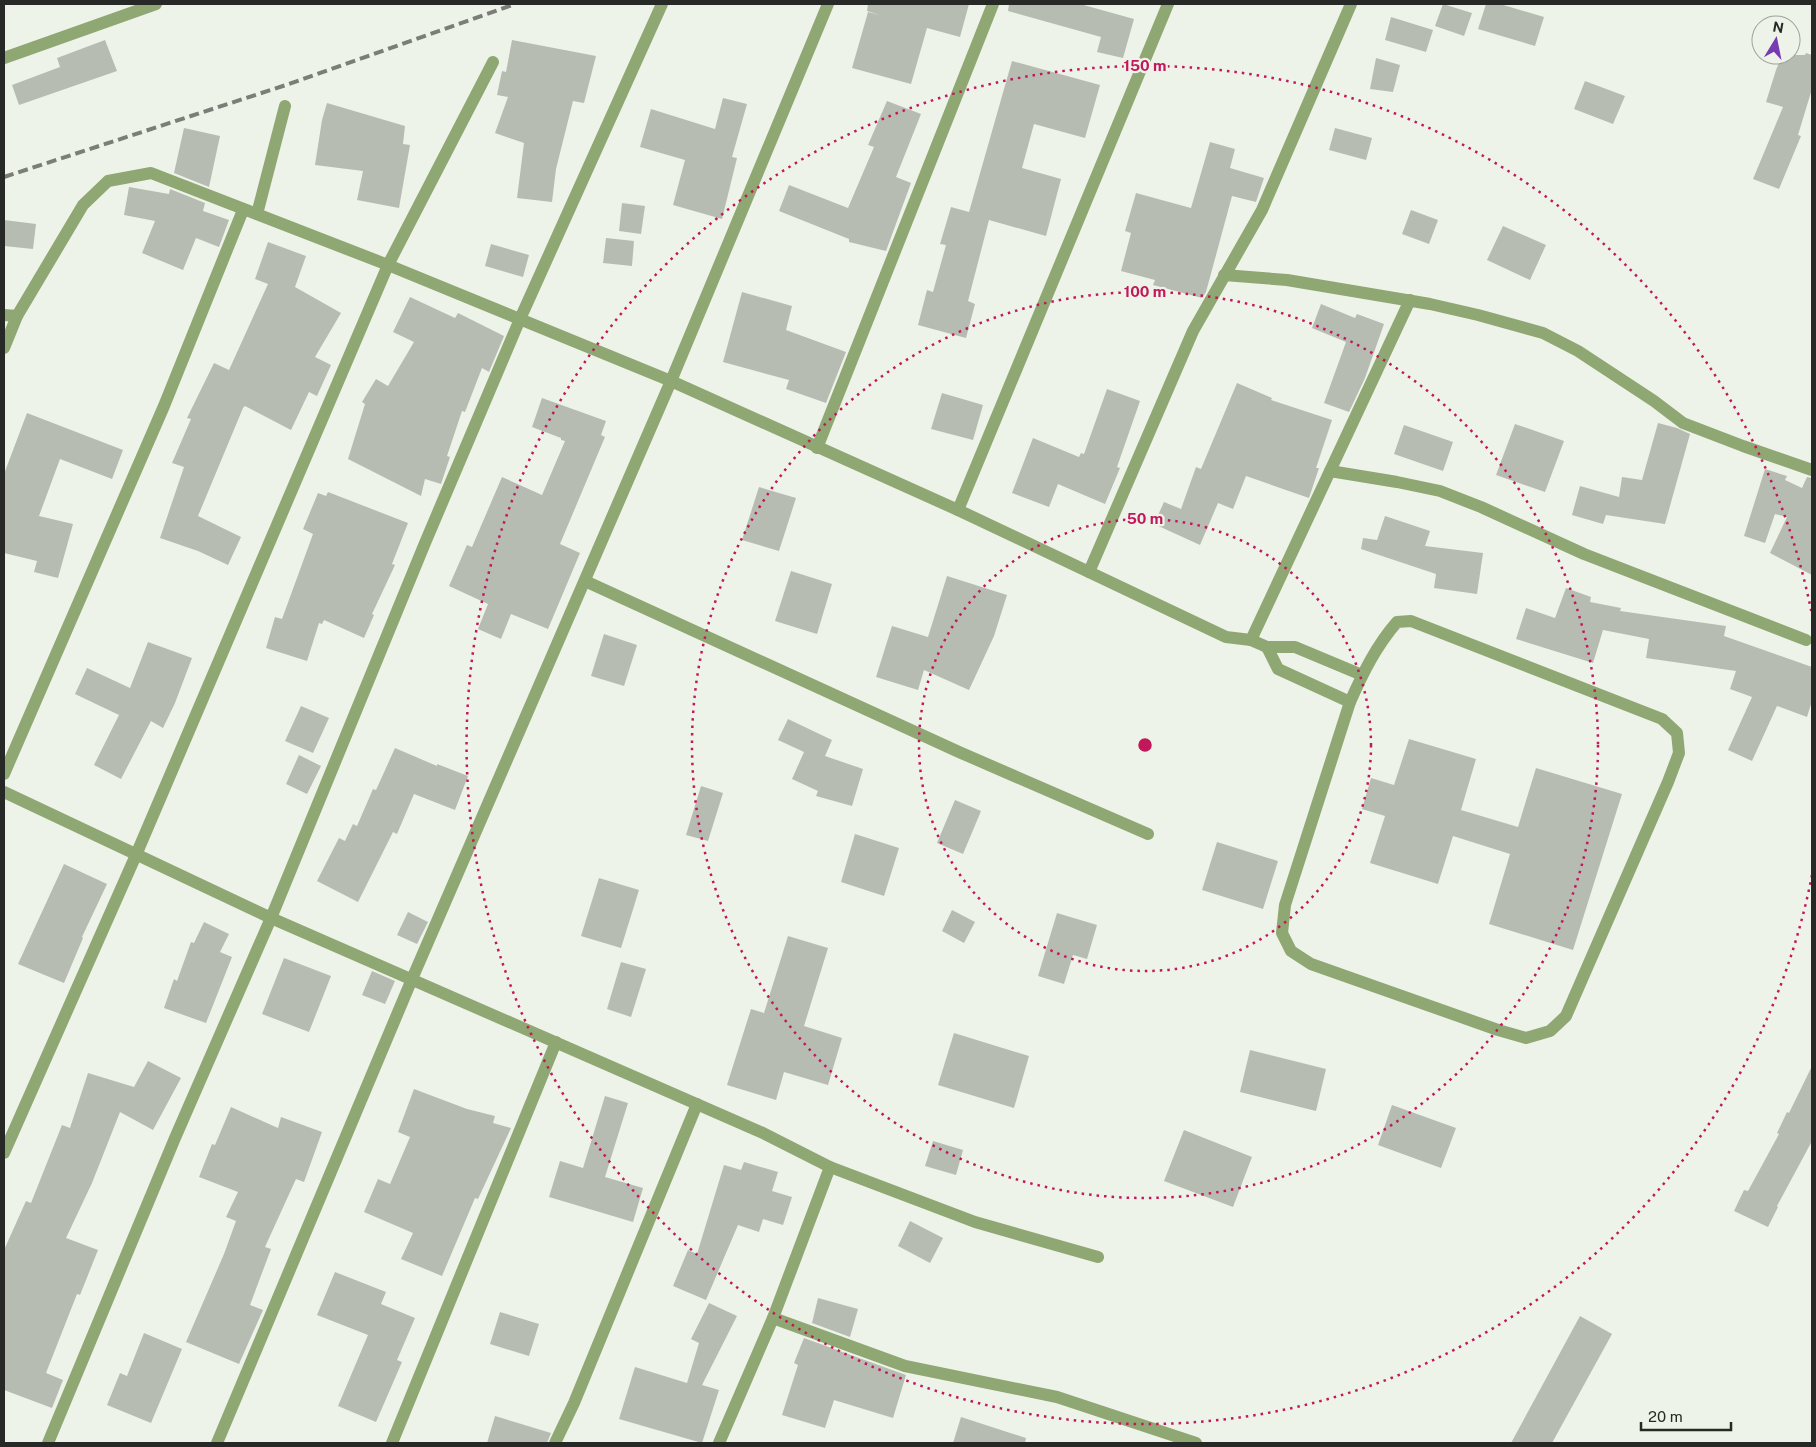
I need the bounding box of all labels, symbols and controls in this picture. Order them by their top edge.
north arrow [1751,15,1801,65]
text: N [1771,18,1785,36]
text: 150 m [1123,57,1167,74]
text: 100 m [1124,283,1166,300]
text: 50 m [1127,510,1163,527]
centre of rings [1136,736,1154,754]
scale bar [1641,1400,1731,1432]
text: 20 m [1648,1408,1683,1425]

